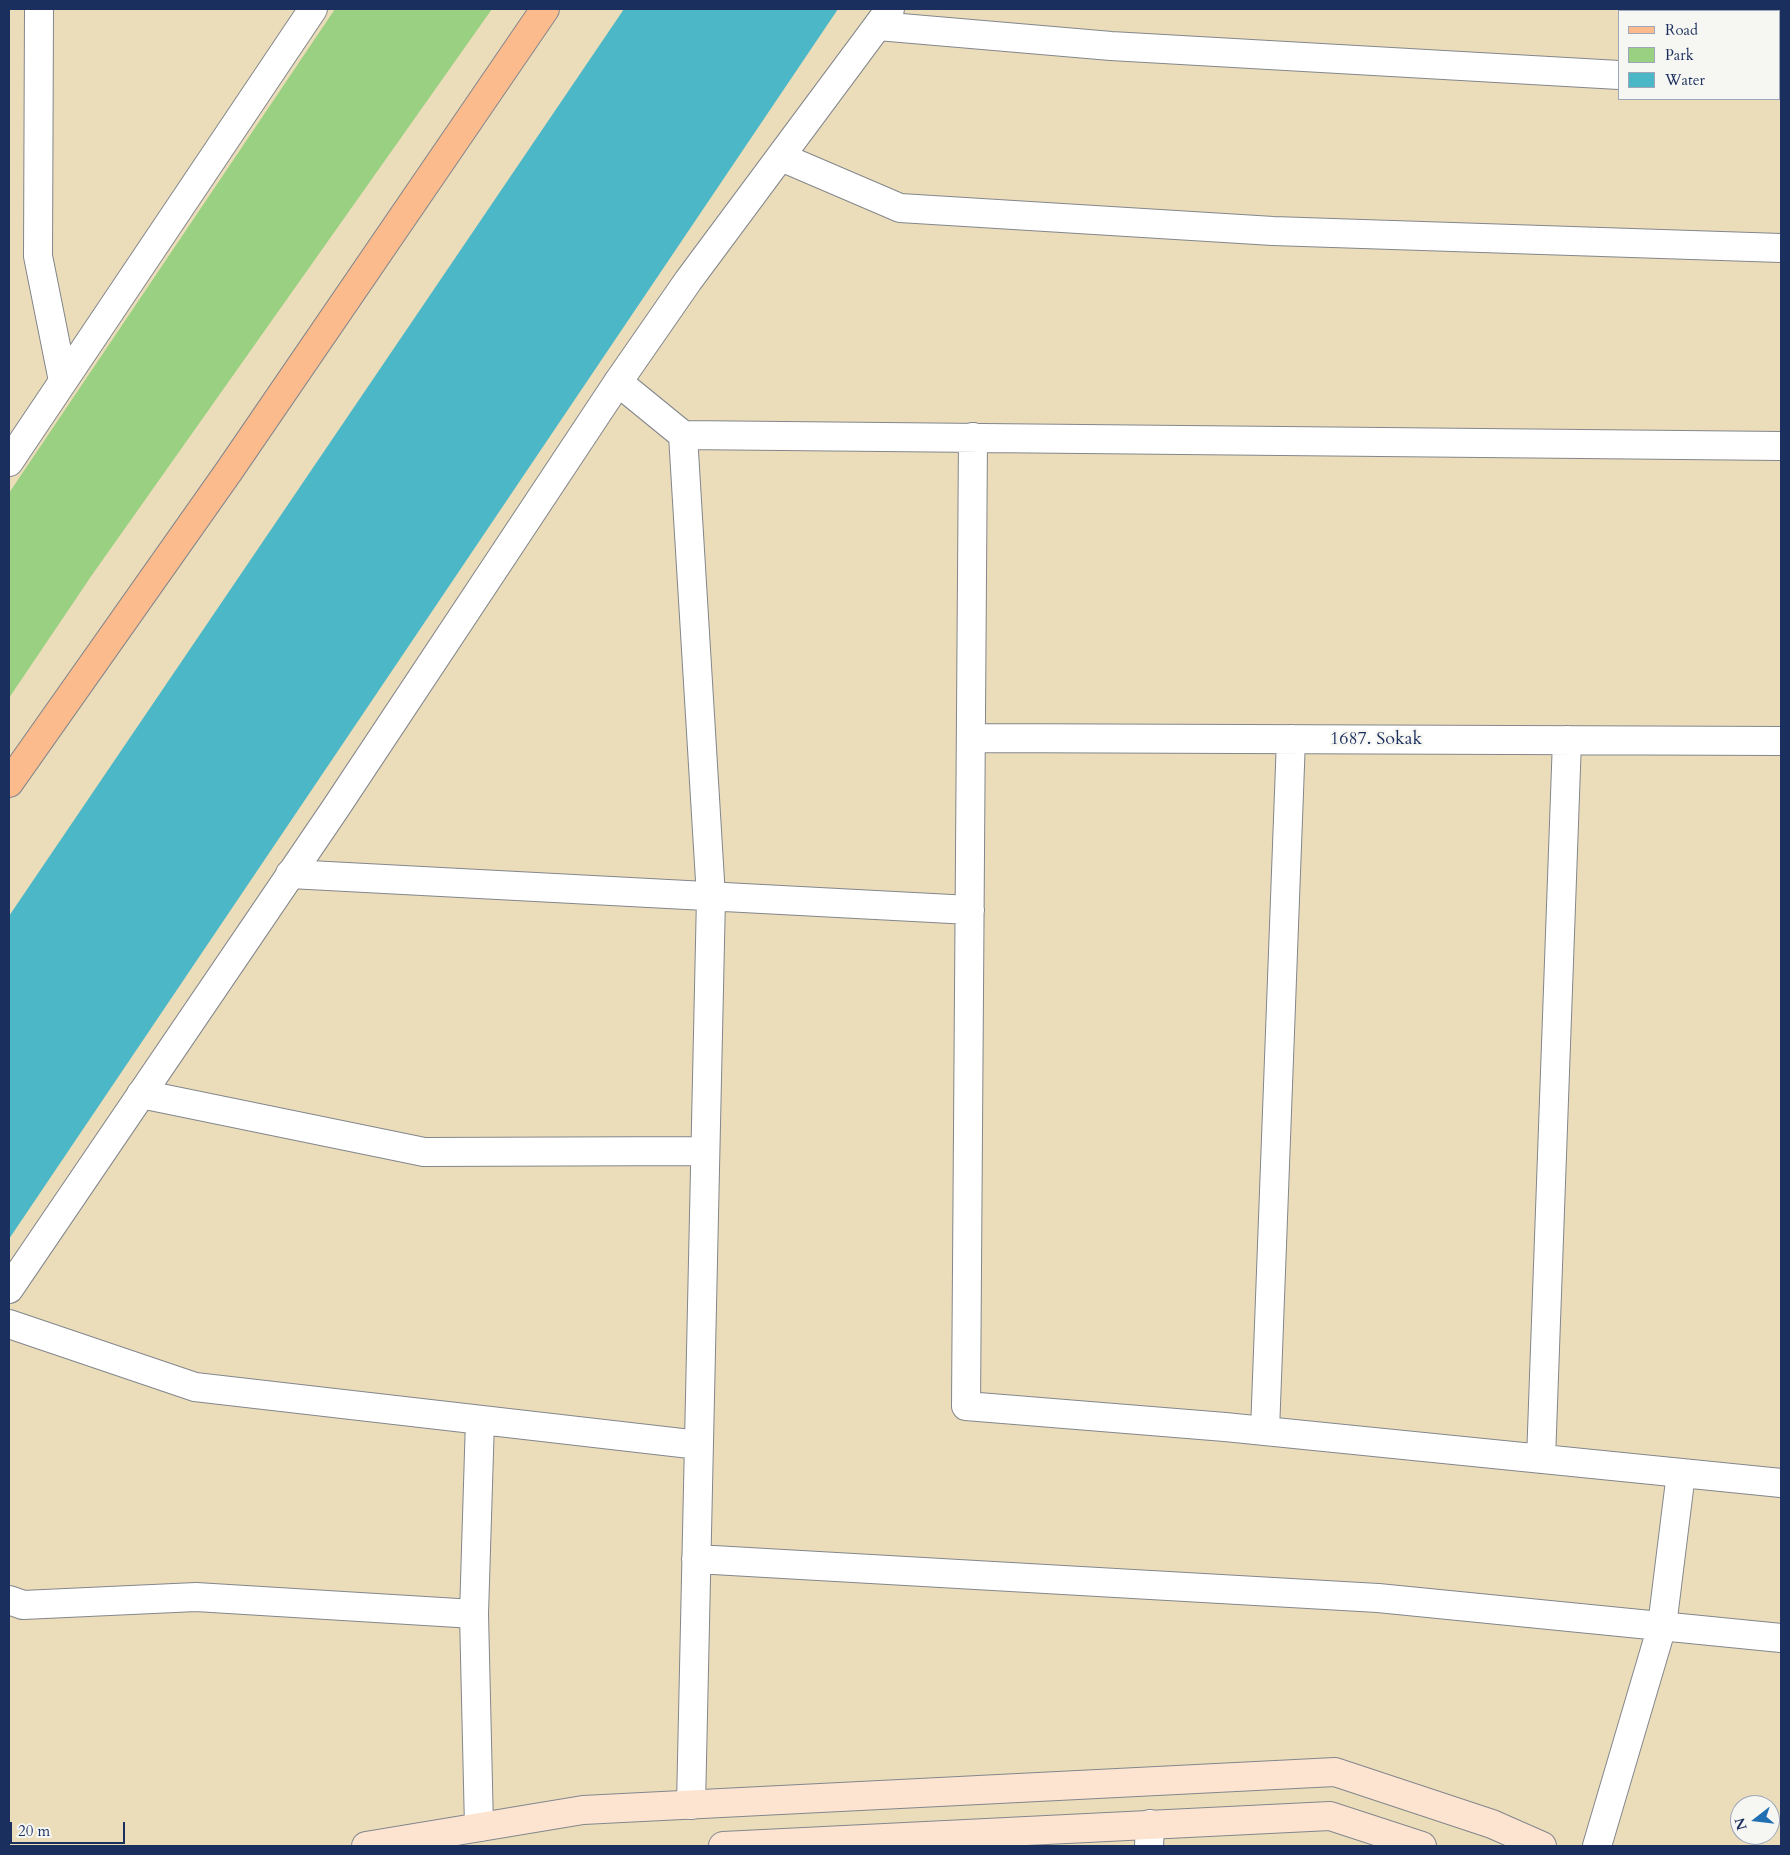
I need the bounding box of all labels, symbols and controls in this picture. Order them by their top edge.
legend [1618,10,1780,100]
text: Road [1665,20,1698,40]
text: Park [1665,45,1694,65]
text: Water [1665,70,1705,90]
street label: 1687. Sokak [1330,729,1422,751]
north arrow [1730,1795,1780,1845]
scale bar [12,1812,128,1844]
text: N [1730,1816,1752,1832]
text: 20 m [18,1821,50,1841]

